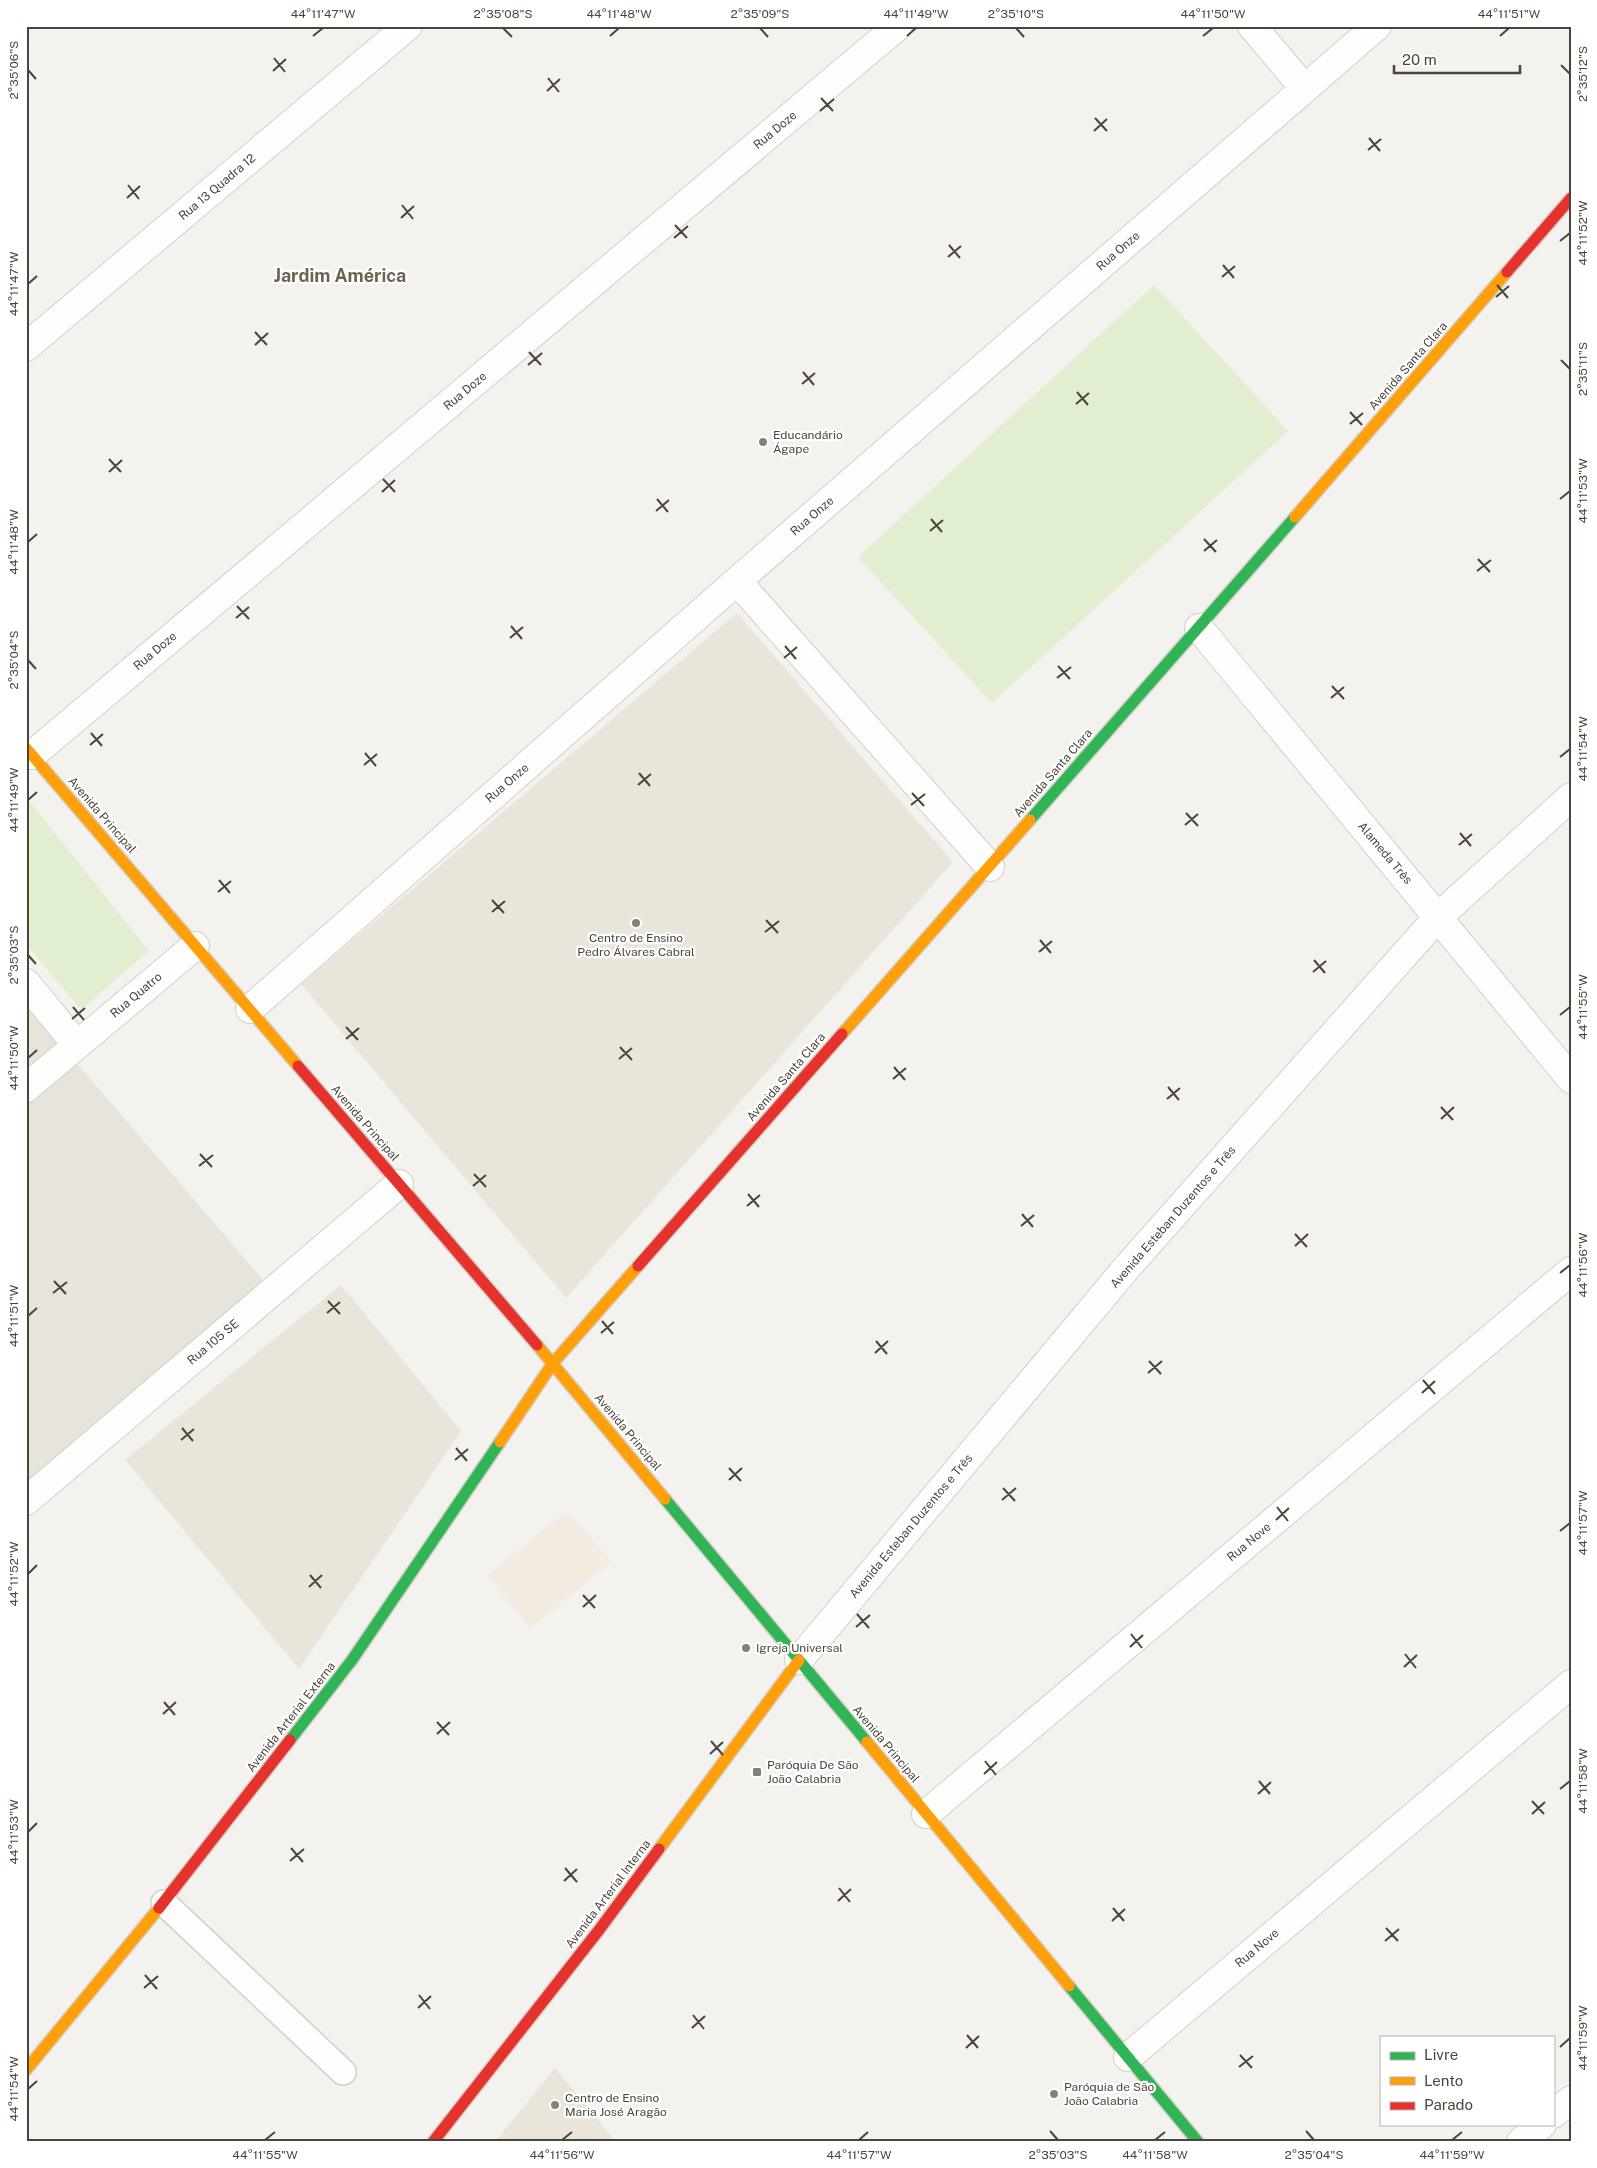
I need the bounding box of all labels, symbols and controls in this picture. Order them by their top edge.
text: 44°11'47"W [291,7,356,21]
text: 2°35'08"S [473,7,533,21]
text: 44°11'48"W [586,7,652,21]
text: 2°35'09"S [731,7,789,21]
text: 44°11'49"W [884,7,949,21]
text: 2°35'10"S [988,7,1044,21]
text: 44°11'50"W [1181,7,1246,21]
text: 44°11'51"W [1478,7,1541,21]
text: 2°35'06"S [7,41,21,99]
scale bar [1394,42,1521,74]
text: 2°35'12"S [1576,46,1590,102]
text: 20 m [1402,51,1437,68]
street label: Rua Doze [751,108,800,152]
street label: Rua 13 Quadra 12 [176,151,258,223]
text: 44°11'52"W [1576,200,1590,265]
street label: Rua Onze [1094,228,1143,274]
text: 44°11'47"W [7,251,21,316]
district label: Jardim América [274,265,406,286]
street label: Avenida Santa Clara [1366,319,1450,413]
text: 2°35'11"S [1576,342,1590,396]
street label: Rua Doze [441,369,490,413]
place label: Educandário Ágape [773,428,843,456]
marker: Educandário Ágape [757,436,769,448]
text: 44°11'53"W [1576,458,1590,524]
street label: Rua Onze [788,493,837,539]
text: 44°11'48"W [7,509,21,575]
street label: Rua Doze [131,629,180,673]
text: 2°35'04"S [7,631,21,689]
text: 44°11'54"W [1576,716,1590,782]
street label: Avenida Santa Clara [1011,726,1095,820]
street label: Rua Onze [483,760,532,806]
text: 44°11'49"W [7,767,21,832]
street label: Avenida Principal [65,774,139,856]
street label: Alameda Três [1355,819,1415,887]
marker: Centro de Ensino Pedro Álvares Cabral [630,917,642,929]
text: 2°35'03"S [7,926,21,984]
place label: Centro de Ensino Pedro Álvares Cabral [577,931,695,959]
street label: Rua Quatro [107,969,165,1021]
text: 44°11'55"W [1576,974,1590,1040]
text: 44°11'50"W [7,1025,21,1090]
street label: Avenida Santa Clara [744,1030,828,1124]
street label: Avenida Principal [328,1082,402,1164]
street label: Avenida Esteban Duzentos e Três [1108,1143,1238,1291]
text: 44°11'56"W [1576,1232,1590,1298]
text: 44°11'51"W [7,1284,21,1347]
street label: Rua 105 SE [184,1316,242,1368]
street label: Avenida Principal [592,1391,665,1474]
street label: Avenida Esteban Duzentos e Três [847,1451,975,1601]
text: 44°11'57"W [1576,1490,1590,1555]
street label: Rua Nove [1224,1520,1274,1564]
text: 44°11'52"W [7,1541,21,1606]
place label: Igreja Universal [756,1641,843,1655]
marker: Igreja Universal [740,1642,752,1654]
street label: Avenida Arterial Externa [244,1659,338,1775]
street label: Avenida Principal [850,1703,923,1786]
text: 44°11'58"W [1576,1748,1590,1814]
place label: Paróquia De São João Calabria [767,1758,859,1786]
marker: Paróquia De São João Calabria [751,1766,763,1778]
text: 44°11'53"W [7,1799,21,1865]
street label: Avenida Arterial Interna [563,1837,653,1951]
street label: Rua Nove [1232,1926,1282,1970]
text: 44°11'59"W [1576,2005,1590,2071]
legend [1380,2036,1554,2126]
text: Livre [1424,2046,1458,2063]
text: 44°11'54"W [7,2056,21,2122]
text: Lento [1424,2072,1463,2089]
place label: Paróquia de São João Calabria [1064,2080,1155,2108]
marker: Paróquia de São João Calabria [1048,2088,1060,2100]
place label: Centro de Ensino Maria José Aragão [565,2091,667,2119]
text: Parado [1424,2096,1473,2113]
marker: Centro de Ensino Maria José Aragão [549,2099,561,2111]
text: 44°11'55"W [232,2148,298,2162]
text: 44°11'56"W [529,2148,595,2162]
text: 44°11'57"W [827,2148,892,2162]
text: 2°35'03"S [1029,2148,1087,2162]
text: 44°11'58"W [1122,2148,1188,2162]
text: 2°35'04"S [1285,2148,1343,2162]
text: 44°11'59"W [1419,2148,1485,2162]

